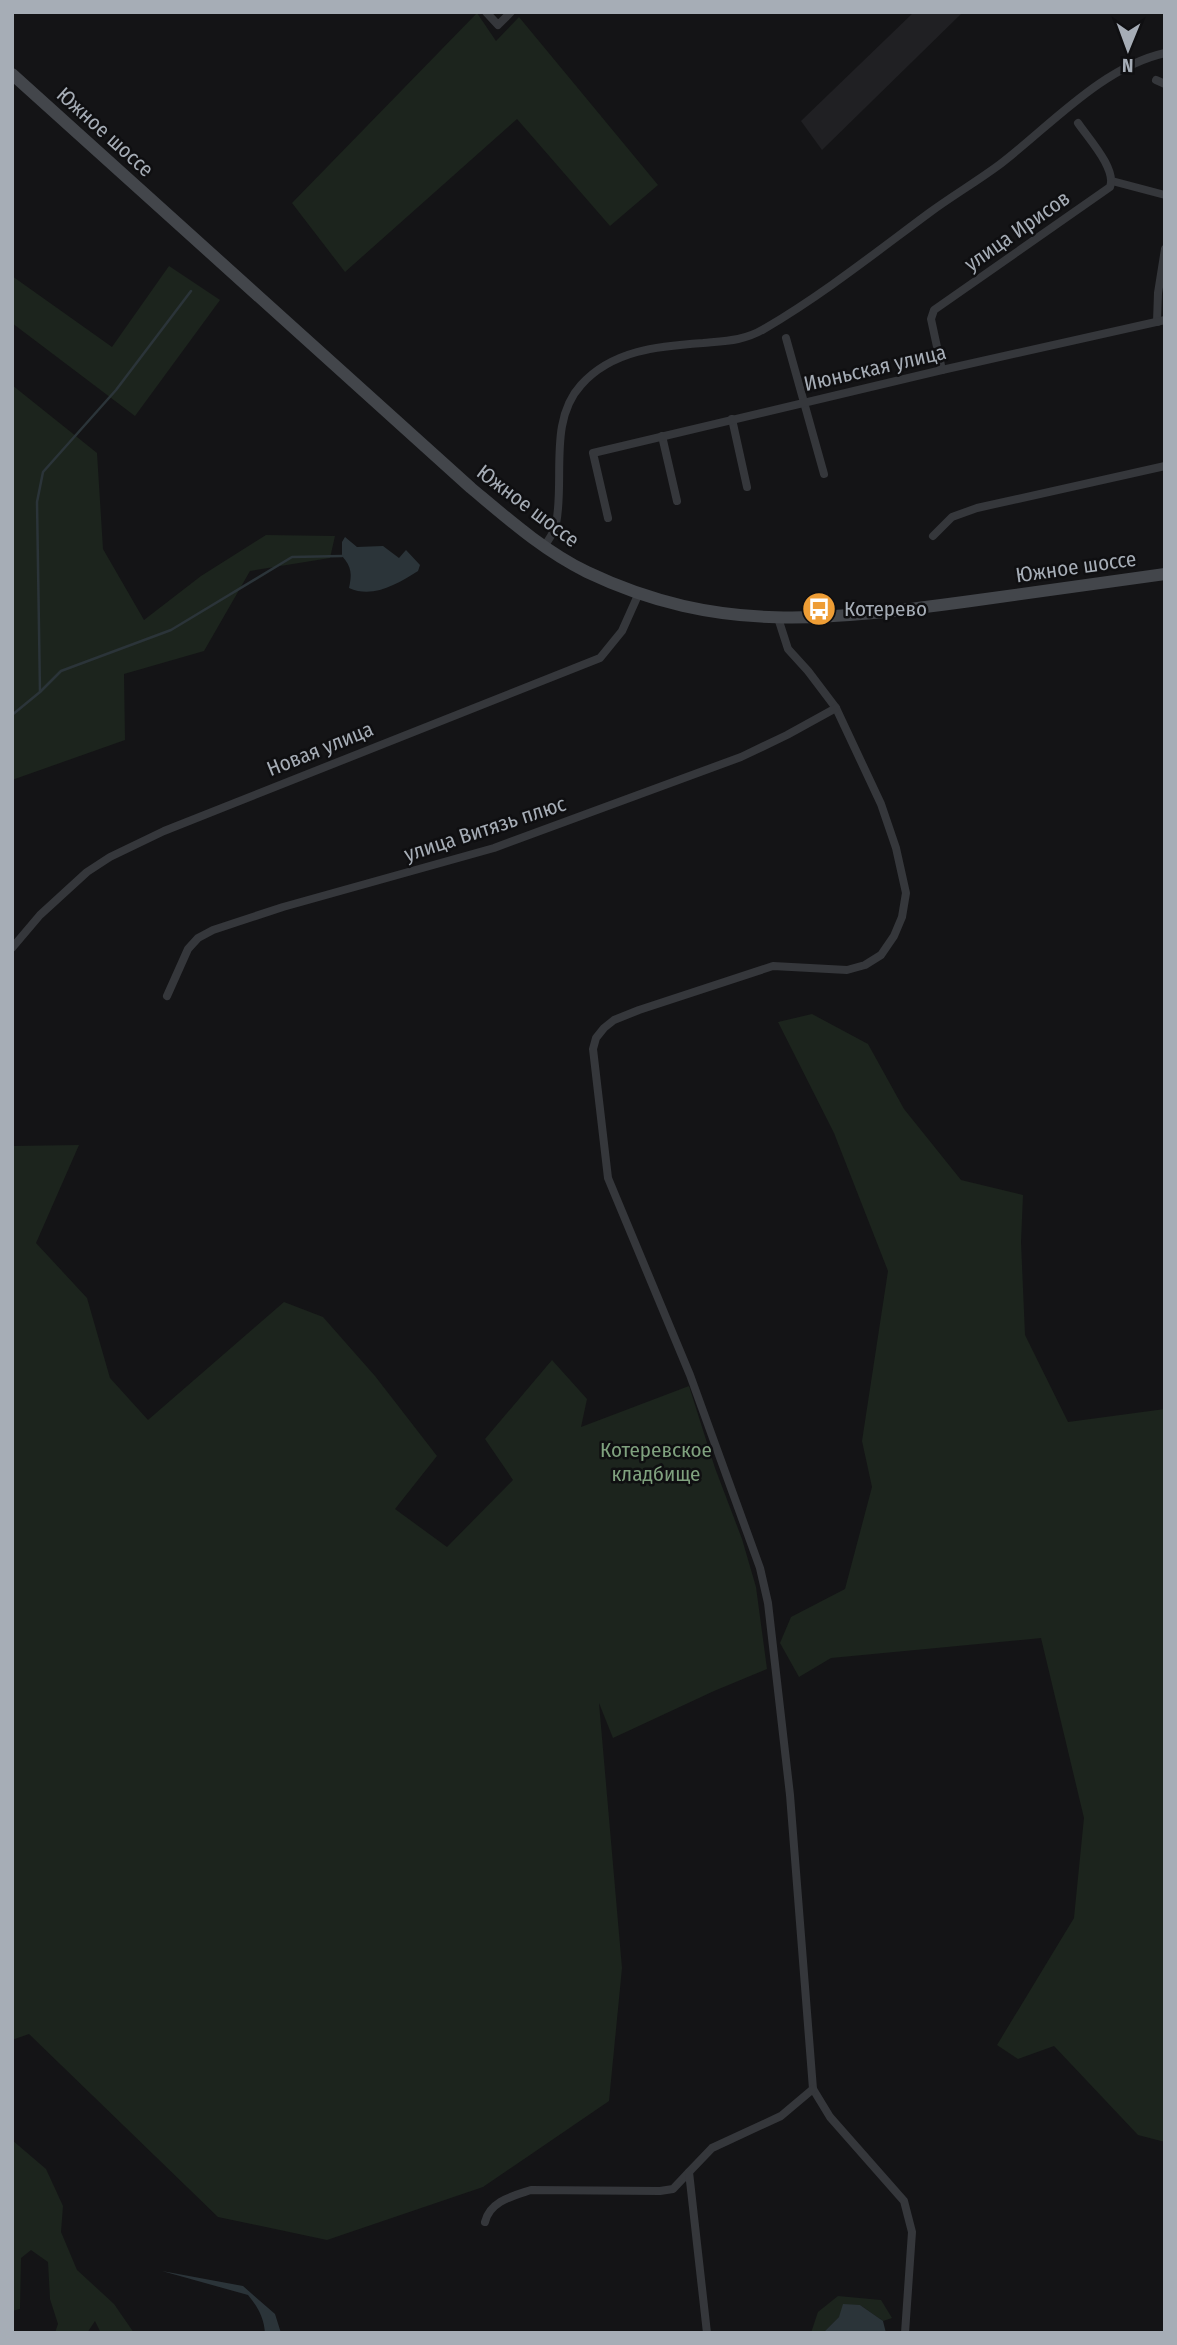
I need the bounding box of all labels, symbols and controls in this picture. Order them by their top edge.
north arrow [1093,14,1163,84]
text: N [1122,54,1134,77]
street label: Южное шоссе [51,82,159,182]
street label: улица Ирисов [959,185,1075,277]
street label: Июньская улица [801,339,949,397]
street label: Южное шоссе [472,459,584,553]
street label: Южное шоссе [1014,546,1138,588]
bus stop icon: Котерево [800,590,838,628]
place label: Котерево [844,596,927,622]
street label: Новая улица [263,716,377,782]
street label: улица Витязь плюс [401,791,569,867]
park label: Котеревское кладбище [600,1437,712,1487]

